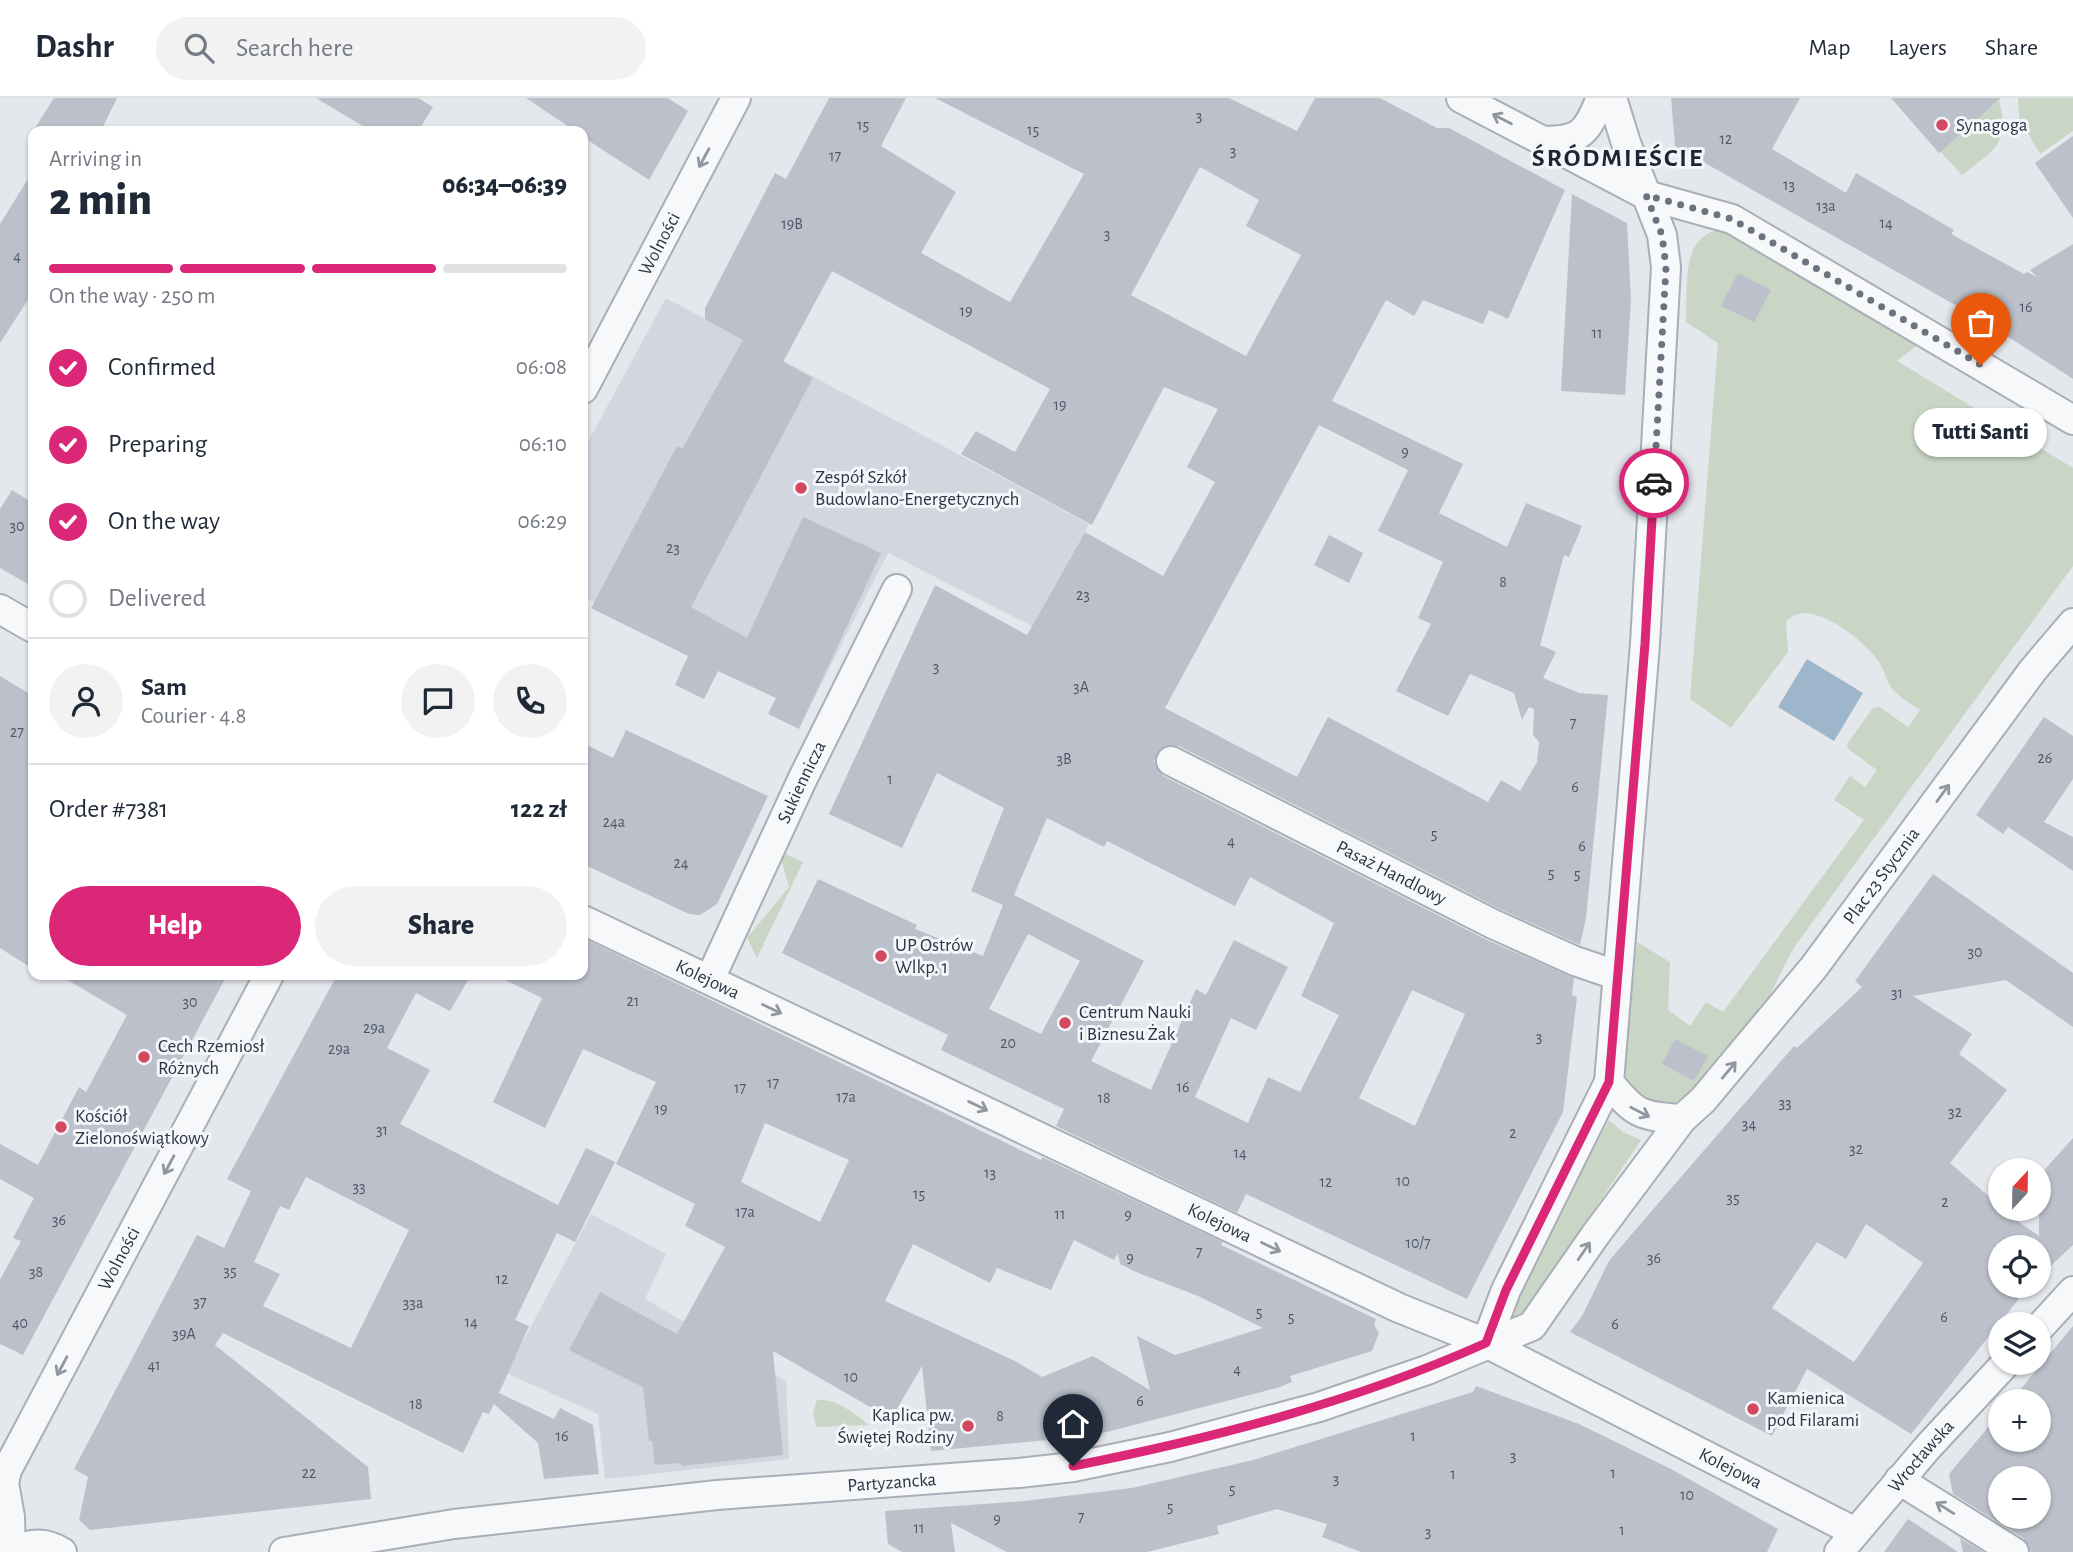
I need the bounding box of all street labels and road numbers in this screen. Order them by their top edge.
street label: Wolności [635,209,684,278]
street label: Sukiennicza [774,738,829,826]
street label: Plac 23 Stycznia [1840,824,1923,928]
street label: Pasaż Handlowy [1333,837,1449,908]
street label: Kolejowa [673,956,743,1003]
street label: Kolejowa [1185,1200,1255,1246]
street label: Wolności [94,1224,143,1293]
street label: Wrocławska [1884,1416,1958,1496]
street label: Kolejowa [1696,1444,1765,1492]
street label: Partyzancka [847,1470,937,1495]

